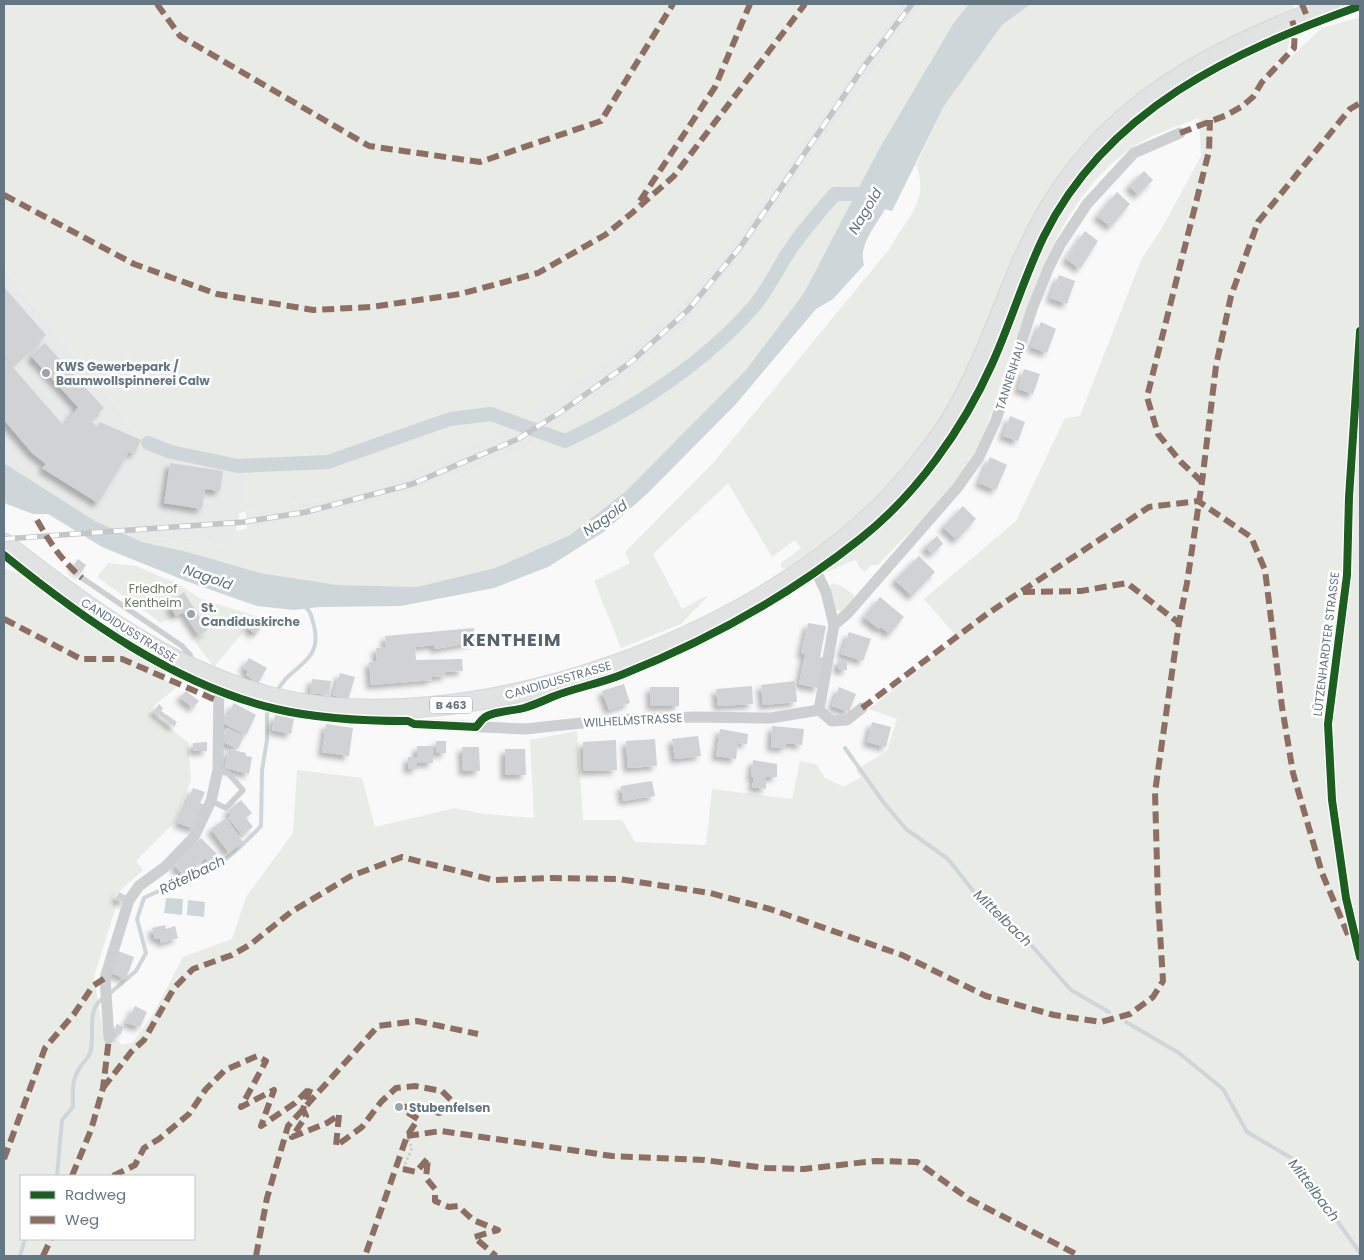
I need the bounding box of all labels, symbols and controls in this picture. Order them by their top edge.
water label: Nagold [843,184,887,238]
street label: TANNENHAU [991,340,1029,412]
place label: KWS Gewerbepark / Baumwollspinnerei Calw [56,358,210,389]
marker: KWS Gewerbepark / Baumwollspinnerei Calw [40,367,52,379]
water label: Nagold [579,495,632,541]
water label: Nagold [181,559,236,595]
street label: LÜTZENHARDTER STRASSE [1309,571,1343,717]
park label: Friedhof Kentheim [124,580,182,611]
street label: CANDIDUSSTRASSE [78,594,180,666]
place label: St. Candiduskirche [201,599,300,630]
marker: St. Candiduskirche [185,608,197,620]
district label: KENTHEIM [462,627,562,652]
street label: CANDIDUSSTRASSE [503,657,613,703]
road number: B 463 [430,696,472,714]
street label: WILHELMSTRASSE [583,709,683,731]
water label: Rötelbach [156,850,228,900]
water label: Mittelbach [969,885,1037,951]
place label: Stubenfelsen [409,1099,490,1116]
marker: Stubenfelsen [393,1101,405,1113]
water label: Mittelbach [1284,1154,1344,1226]
legend [20,1175,195,1240]
text: Radweg [65,1184,126,1205]
text: Weg [65,1209,99,1230]

